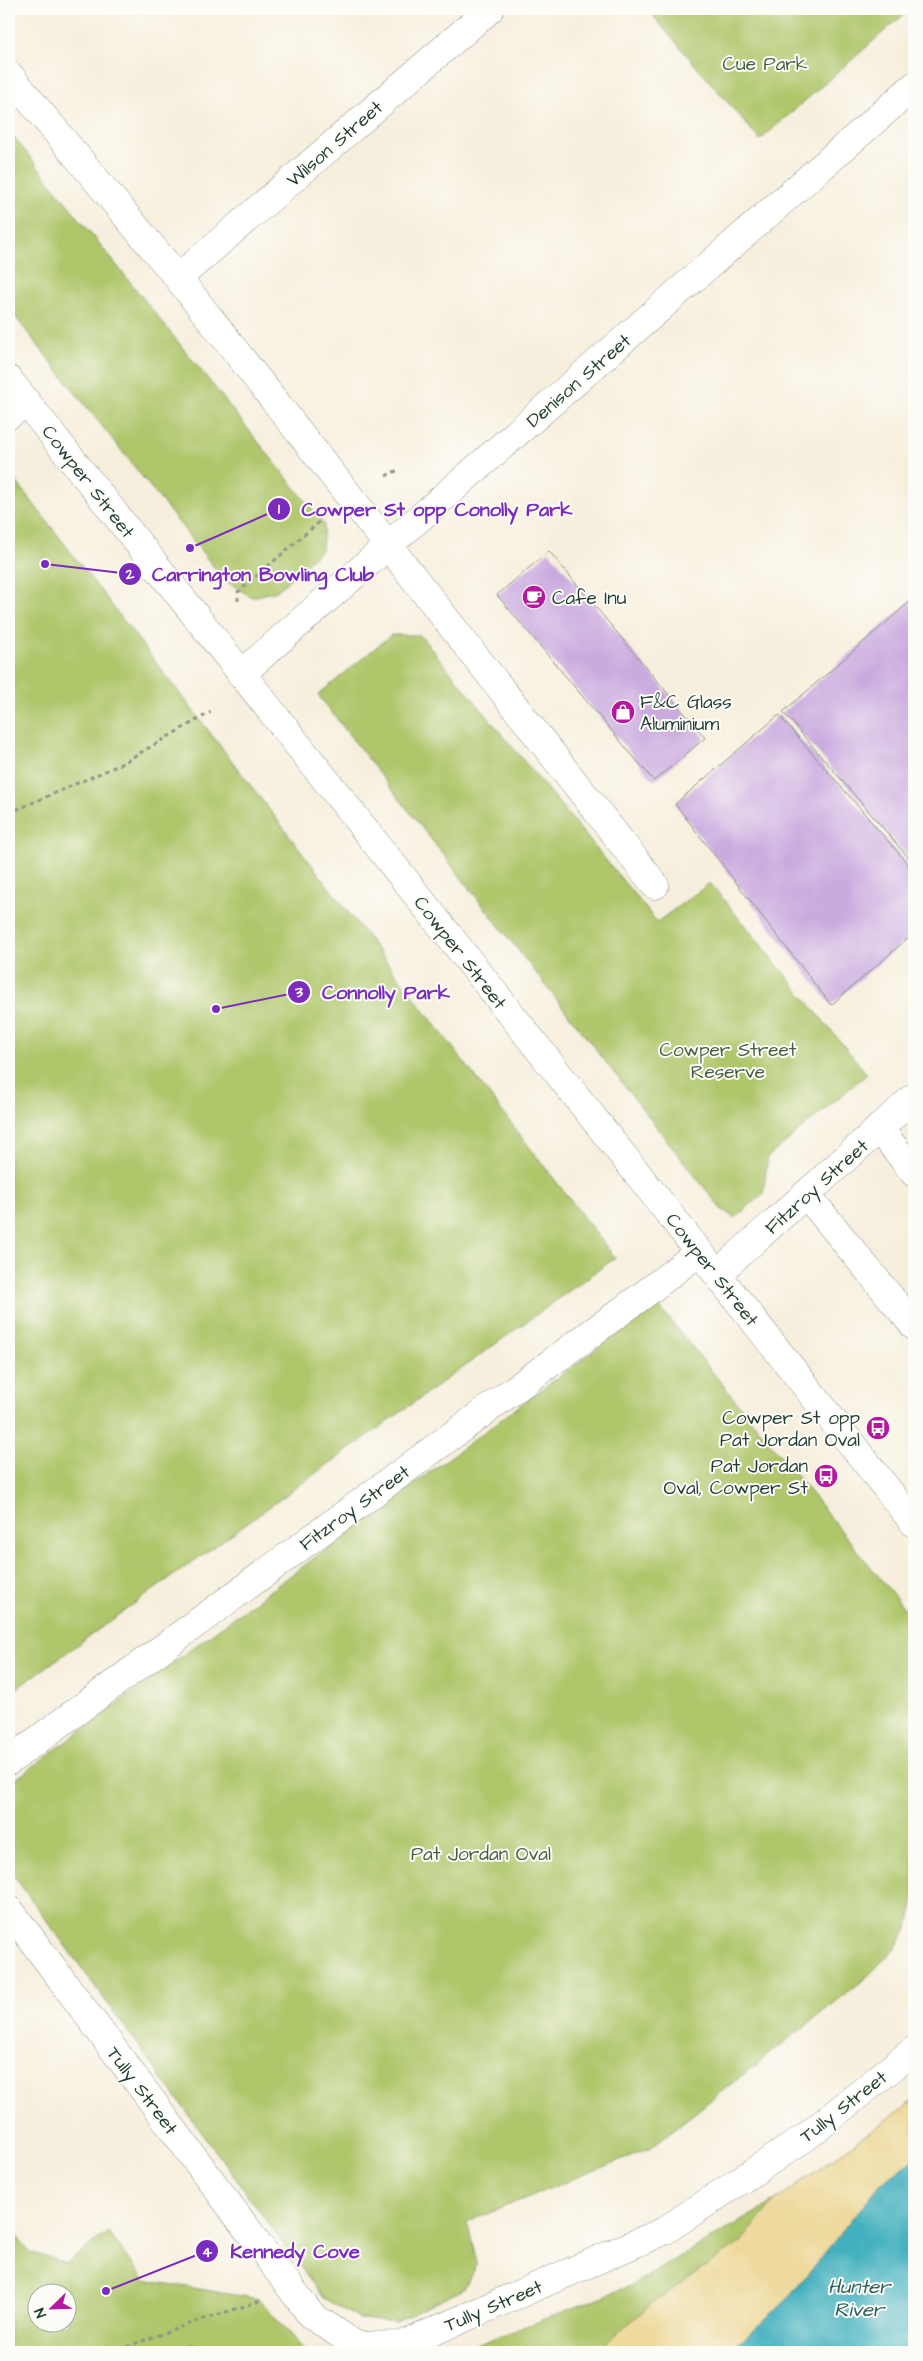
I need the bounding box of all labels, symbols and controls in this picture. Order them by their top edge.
park label: Cue Park [723,51,808,78]
street label: Wilson Street [281,94,389,194]
street label: Denison Street [521,328,637,434]
street label: Cowper Street [35,420,141,544]
callout: Cowper St opp Conolly Park [266,491,582,526]
text: Cowper St opp Conolly Park [301,496,573,525]
text: 1 [278,499,280,520]
callout: Carrington Bowling Club [117,556,384,591]
text: Carrington Bowling Club [152,561,375,590]
text: 2 [125,564,135,585]
cafe icon: Cafe Inu [521,584,547,610]
place label: Cafe Inu [552,585,627,612]
place label: F&C Glass Aluminium [640,689,732,738]
shop icon: F&C Glass Aluminium [610,699,636,725]
street label: Cowper Street [407,891,513,1015]
callout: Connolly Park [287,975,460,1010]
text: Connolly Park [322,979,451,1008]
text: 3 [294,982,303,1003]
park label: Cowper Street Reserve [659,1037,797,1086]
street label: Fitzroy Street [759,1133,876,1242]
street label: Cowper Street [659,1208,765,1332]
place label: Cowper St opp Pat Jordan Oval [720,1405,860,1454]
bus stop icon: Cowper St opp Pat Jordan Oval [865,1415,891,1441]
place label: Pat Jordan Oval, Cowper St [663,1453,808,1502]
street label: Fitzroy Street [294,1459,417,1558]
bus stop icon: Pat Jordan Oval, Cowper St [813,1463,839,1489]
park label: Pat Jordan Oval [411,1841,551,1868]
street label: Tully Street [99,2041,184,2141]
street label: Tully Street [795,2064,894,2151]
callout: Kennedy Cove [195,2234,369,2269]
text: Kennedy Cove [230,2238,360,2267]
text: 4 [202,2242,213,2263]
street label: Tully Street [440,2273,547,2340]
water label: Hunter River [828,2273,892,2324]
north arrow [28,2284,78,2334]
text: N [30,2305,52,2321]

